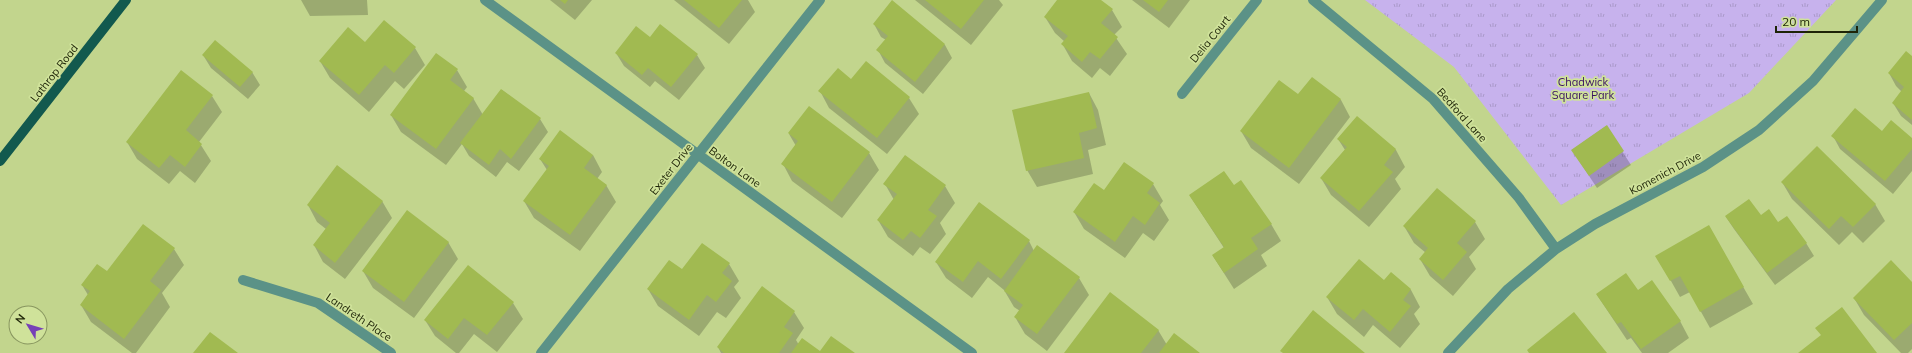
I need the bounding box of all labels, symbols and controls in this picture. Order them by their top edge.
scale bar [1776,8,1857,34]
street label: Delia Court [1187,12,1233,65]
text: 20 m [1782,14,1810,29]
street label: Lathrop Road [27,41,81,105]
park label: Chadwick Square Park [1552,75,1614,102]
street label: Bedford Lane [1434,85,1490,145]
street label: Exeter Drive [647,140,695,198]
street label: Bolton Lane [706,143,764,191]
street label: Komenich Drive [1627,148,1703,198]
street label: Landreth Place [323,290,395,344]
north arrow [8,305,48,345]
text: N [12,311,28,326]

